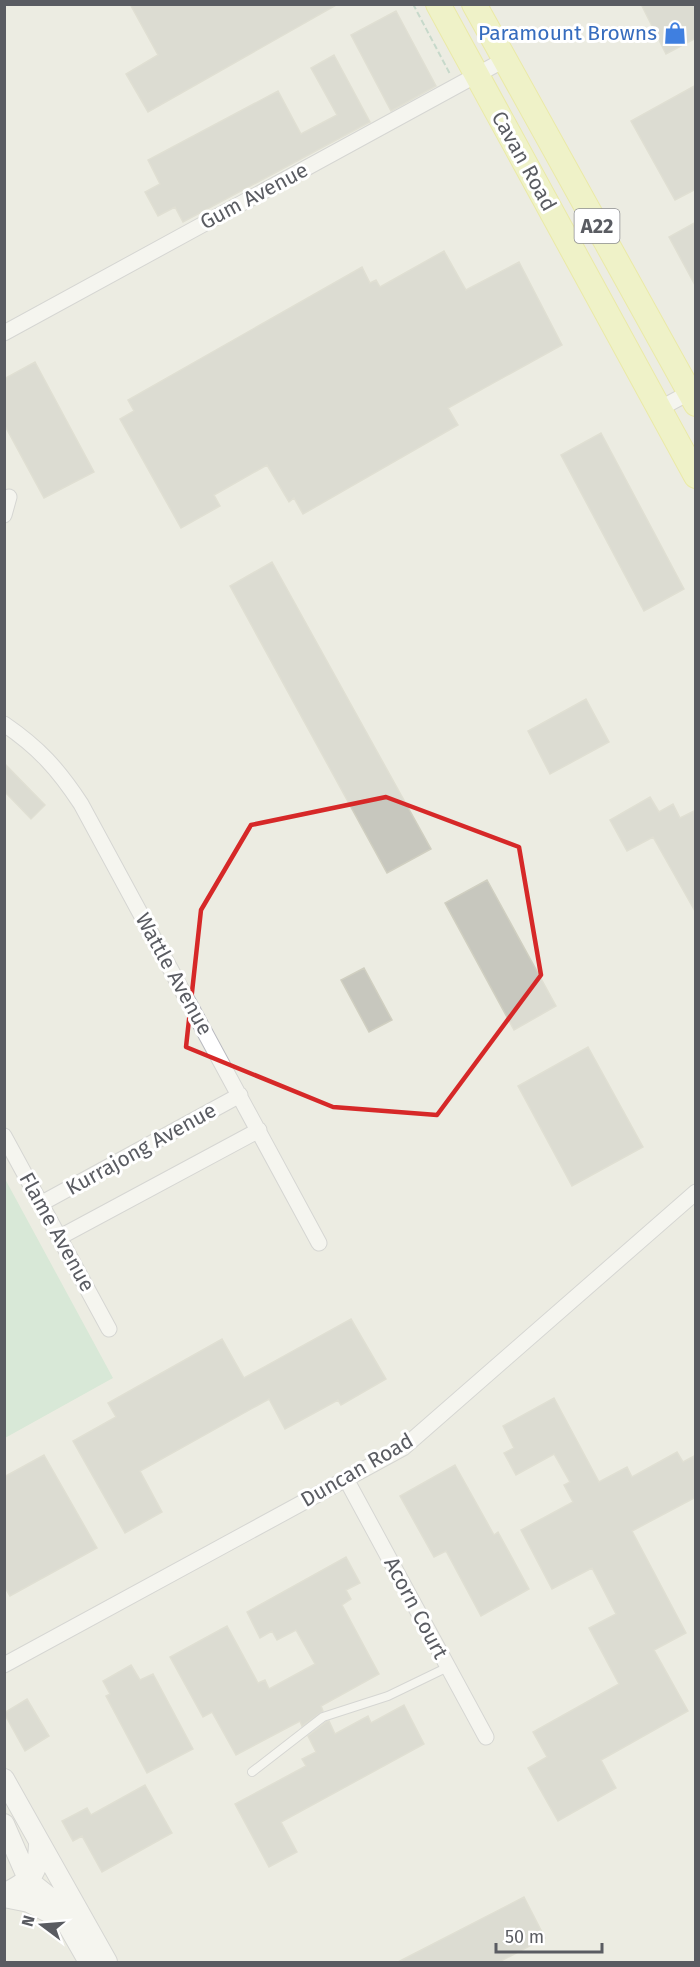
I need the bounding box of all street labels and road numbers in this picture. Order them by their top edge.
street label: Cavan Road [486,106,562,216]
street label: Gum Avenue [195,157,313,235]
road number: A22 [574,209,620,243]
street label: Wattle Avenue [130,908,218,1040]
street label: Kurrajong Avenue [61,1097,221,1201]
street label: Flame Avenue [14,1168,100,1296]
street label: Duncan Road [296,1427,418,1513]
street label: Acorn Court [378,1553,454,1664]

